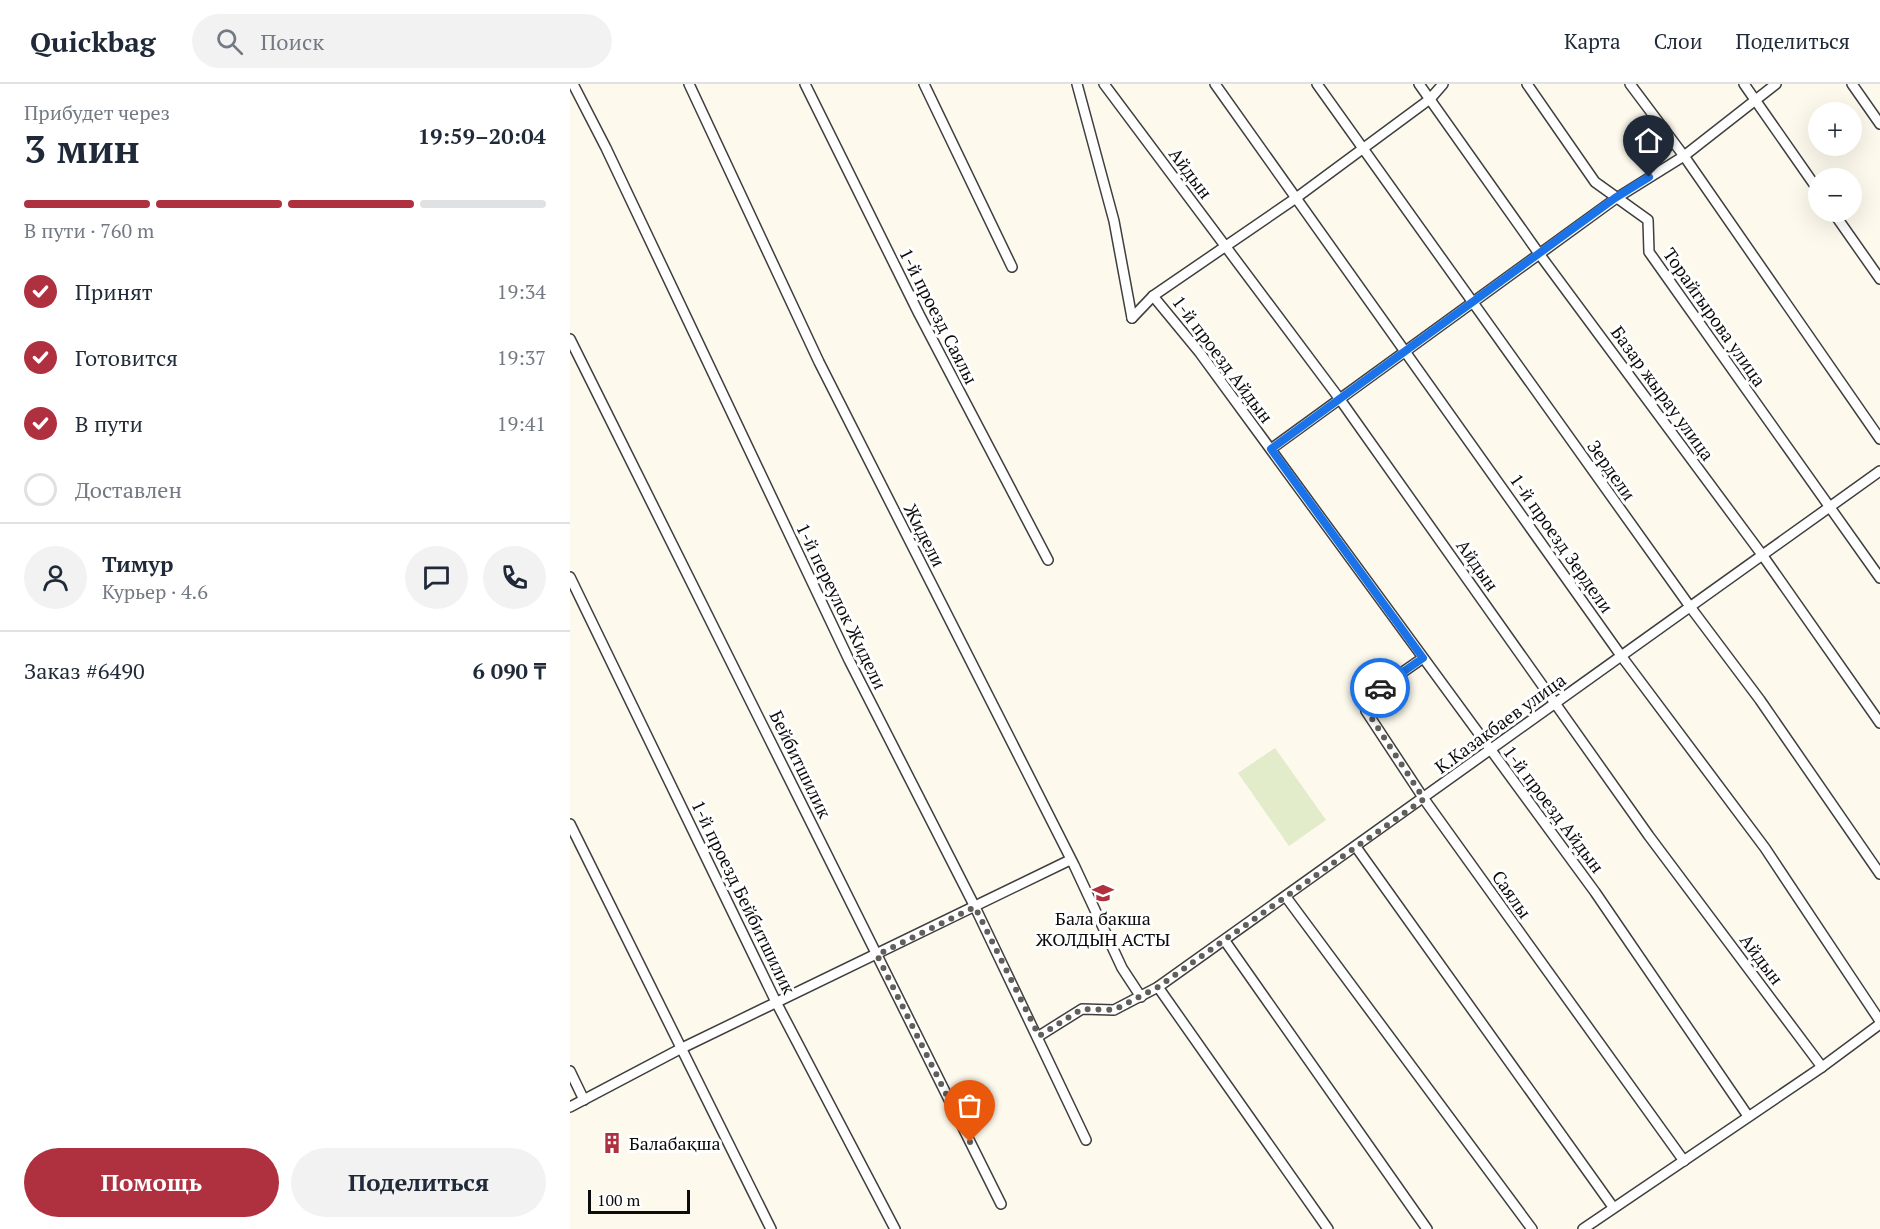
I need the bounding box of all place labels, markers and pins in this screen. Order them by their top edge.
pin [1623,115,1674,177]
school or university icon: Бала бакша ЖОЛДЫН АСТЫ [1091,881,1115,905]
place label: Бала бакша ЖОЛДЫН АСТЫ [1036,906,1170,951]
pin [944,1080,995,1142]
building icon: Балабақша [600,1131,624,1155]
place label: Балабақша [629,1131,721,1155]

